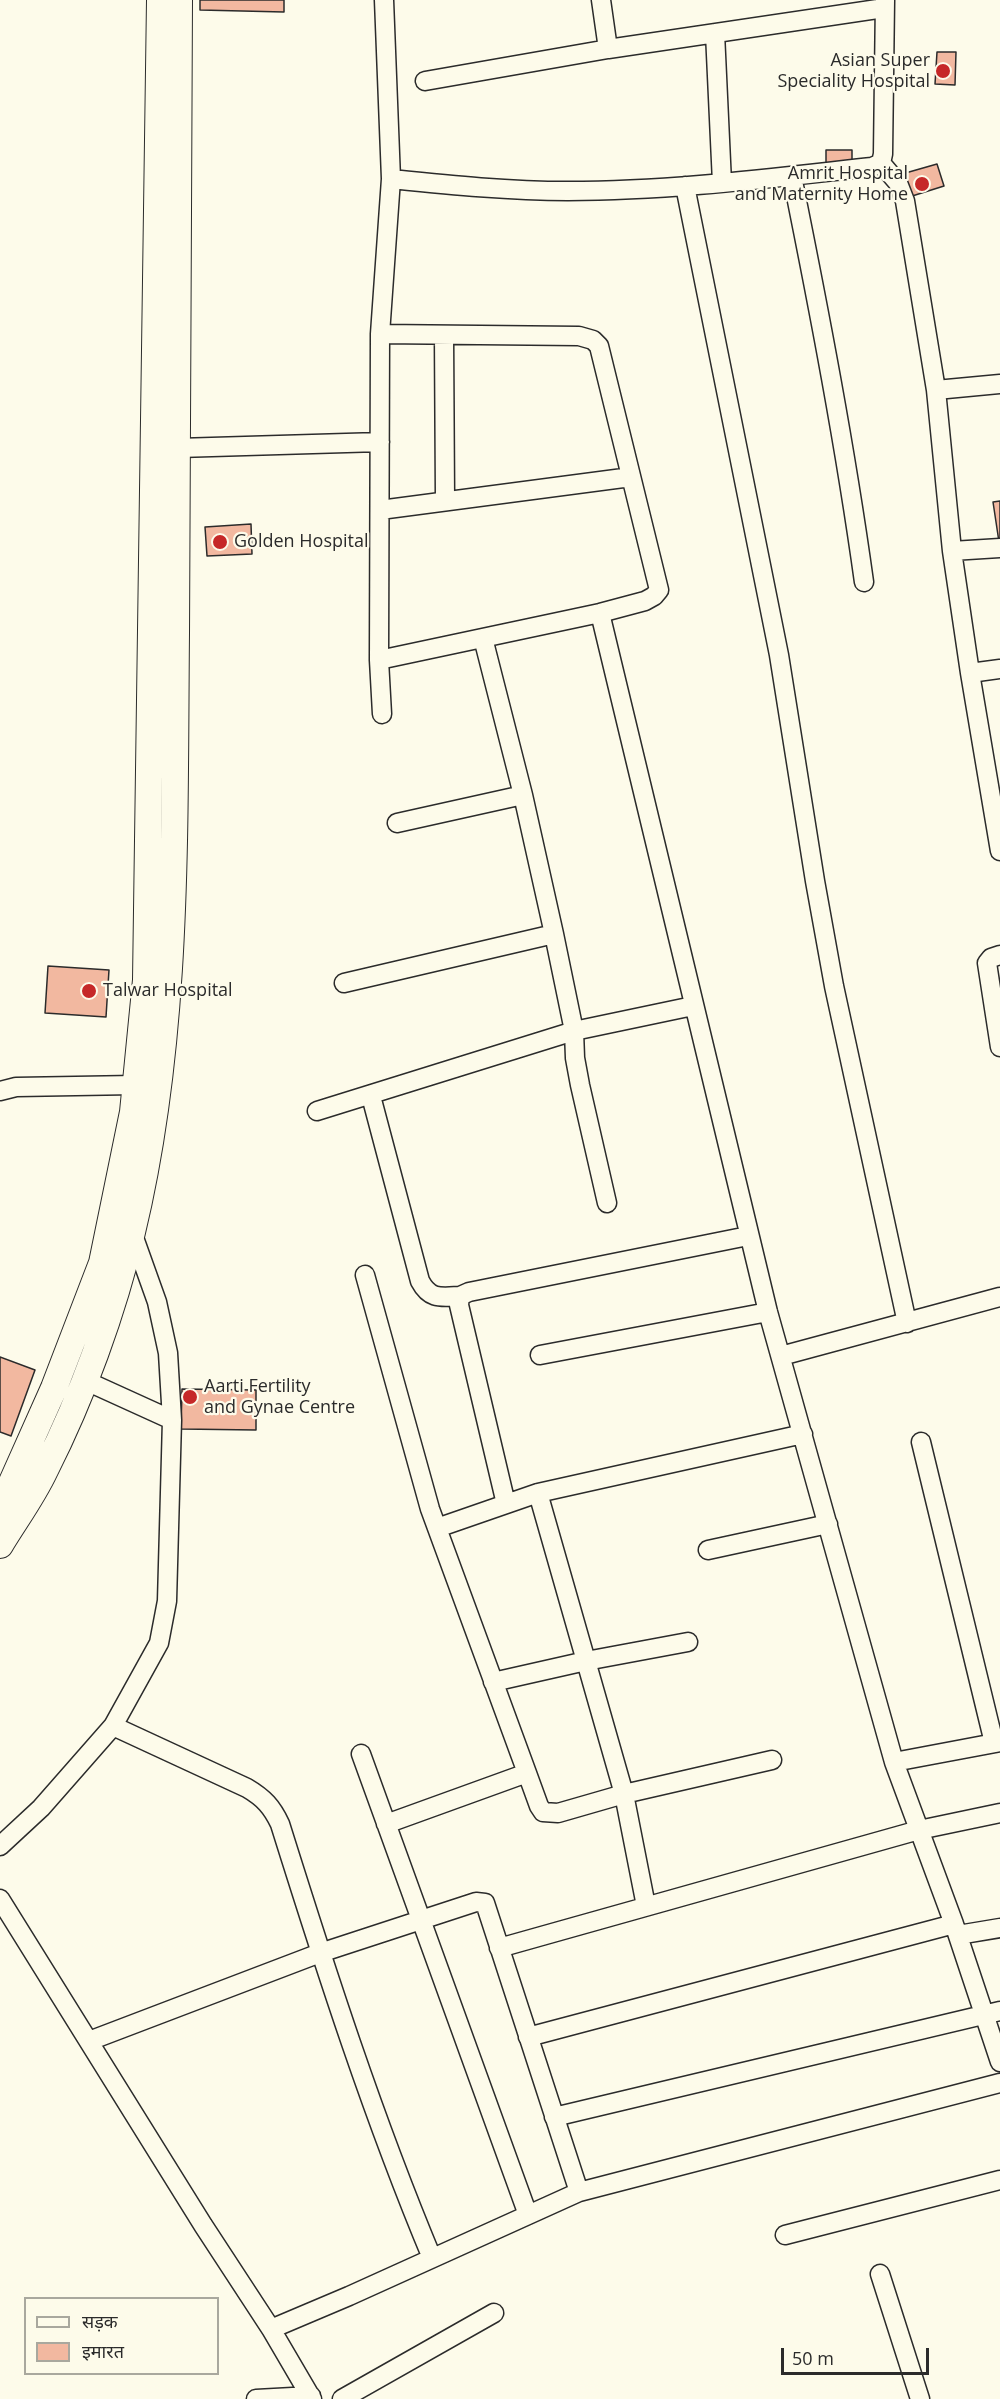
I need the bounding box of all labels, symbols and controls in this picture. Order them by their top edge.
place label: Asian Super Speciality Hospital [777,50,930,92]
marker: Asian Super Speciality Hospital [934,62,952,80]
place label: Amrit Hospital and Maternity Home [735,163,908,206]
marker: Amrit Hospital and Maternity Home [913,175,931,193]
place label: Golden Hospital [234,531,368,553]
marker: Golden Hospital [211,533,229,551]
place label: Talwar Hospital [103,980,233,1002]
marker: Talwar Hospital [80,982,98,1000]
place label: Aarti Fertility and Gynae Centre [204,1376,355,1418]
marker: Aarti Fertility and Gynae Centre [181,1388,199,1406]
legend [24,2297,219,2375]
text: सड़क [82,2309,118,2333]
scale bar [784,2336,932,2374]
text: इमारत [82,2339,124,2363]
text: 50 m [792,2346,834,2370]

